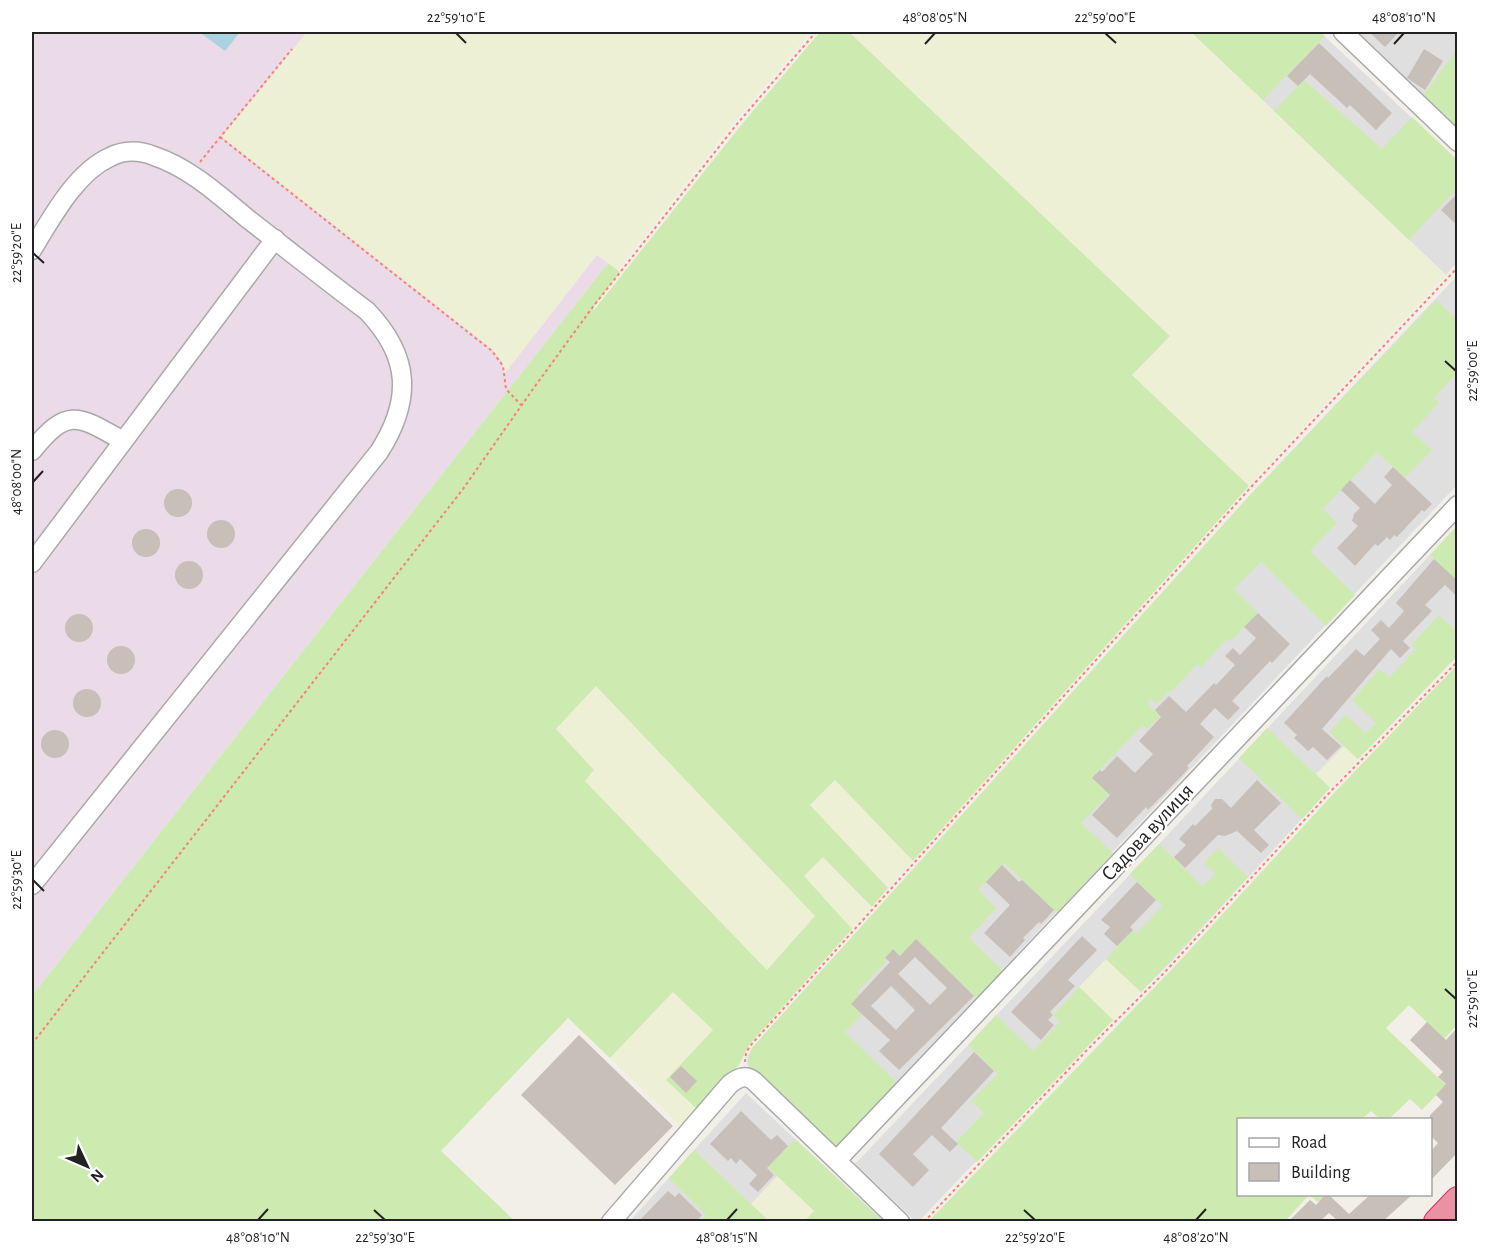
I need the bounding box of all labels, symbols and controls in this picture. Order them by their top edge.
text: 22°59'10"E [427,10,485,25]
text: 48°08'05"N [903,10,967,25]
text: 22°59'00"E [1074,10,1136,25]
text: 48°08'10"N [1372,10,1436,25]
text: 22°59'20"E [9,223,24,283]
text: 22°59'00"E [1465,340,1480,402]
text: 48°08'00"N [9,449,24,515]
street label: Садова вулиця [1097,780,1197,885]
text: 22°59'30"E [9,850,24,910]
text: 22°59'10"E [1465,970,1480,1028]
legend [1237,1118,1432,1196]
text: Road [1291,1134,1327,1152]
north arrow [57,1136,117,1196]
text: Building [1291,1164,1351,1182]
text: N [87,1166,107,1185]
text: 48°08'10"N [226,1230,290,1245]
text: 22°59'30"E [355,1230,415,1245]
text: 48°08'15"N [696,1230,758,1245]
text: 22°59'20"E [1005,1230,1065,1245]
text: 48°08'20"N [1163,1230,1229,1245]

